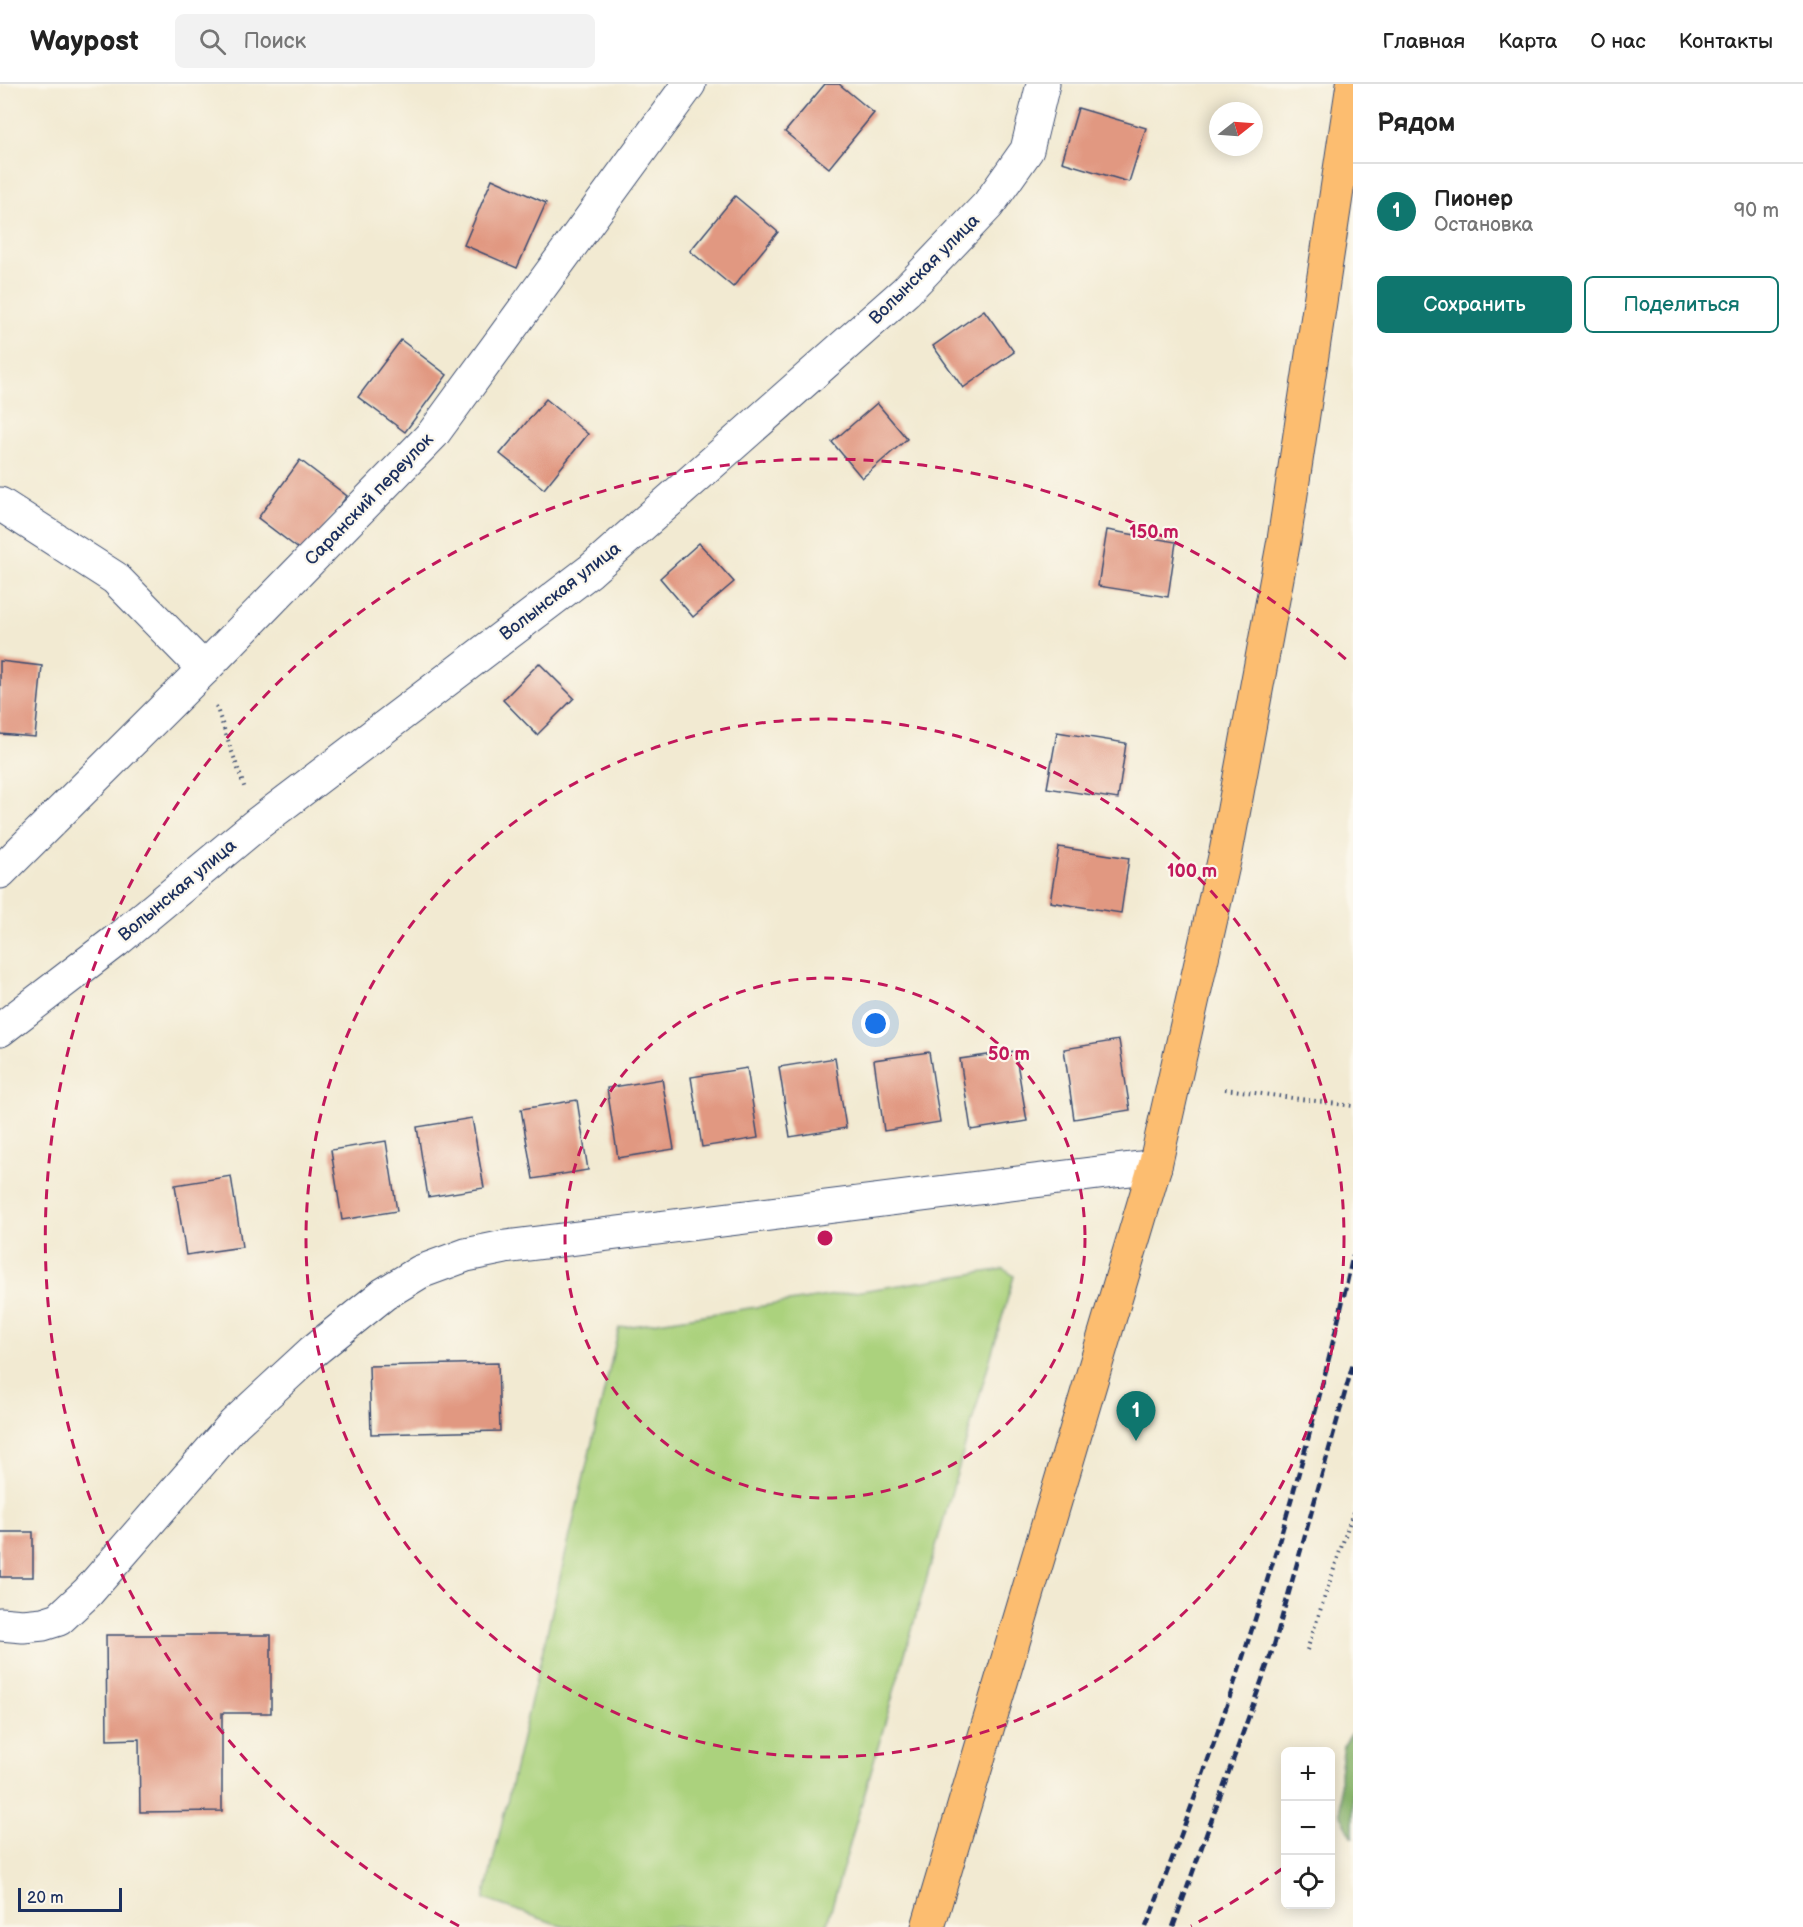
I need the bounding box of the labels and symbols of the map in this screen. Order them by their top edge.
north arrow [1209,102,1263,156]
street label: Волынская улица [865,210,984,329]
street label: Саранский переулок [301,429,438,570]
text: 150 m [1129,522,1179,543]
street label: Волынская улица [496,538,625,645]
street label: Волынская улица [114,835,241,946]
text: 100 m [1167,861,1217,882]
your location [861,1009,890,1038]
text: 50 m [988,1044,1030,1065]
centre of rings [815,1228,835,1248]
pin: 1 [1116,1392,1156,1441]
scale bar [18,1885,122,1912]

